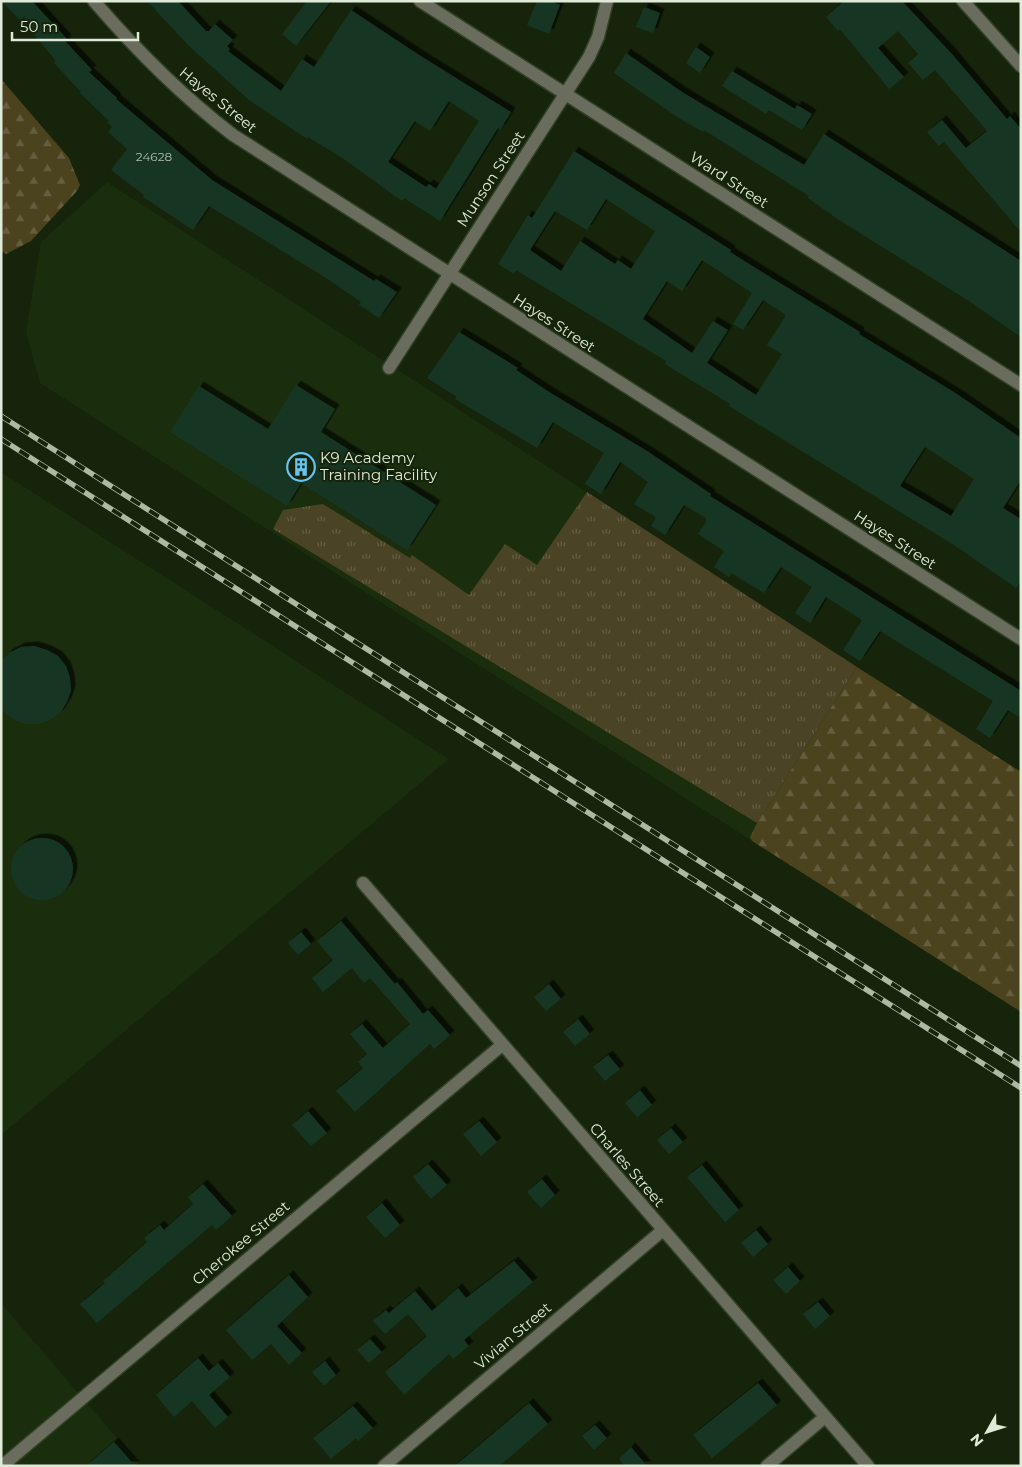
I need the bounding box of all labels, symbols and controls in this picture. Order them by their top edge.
scale bar [12,10,139,42]
text: 50 m [20,17,58,36]
street label: Hayes Street [176,63,261,137]
street label: Munson Street [452,127,529,230]
street label: Ward Street [686,147,772,212]
house number: 24628 [136,149,172,164]
street label: Hayes Street [510,289,599,356]
place label: K9 Academy Training Facility [320,448,438,484]
building icon: K9 Academy Training Facility [286,452,316,482]
street label: Hayes Street [851,506,940,573]
street label: Charles Street [586,1119,669,1211]
street label: Cherokee Street [188,1196,293,1289]
street label: Vivian Street [470,1298,555,1373]
north arrow [962,1407,1012,1457]
text: N [966,1430,987,1450]

